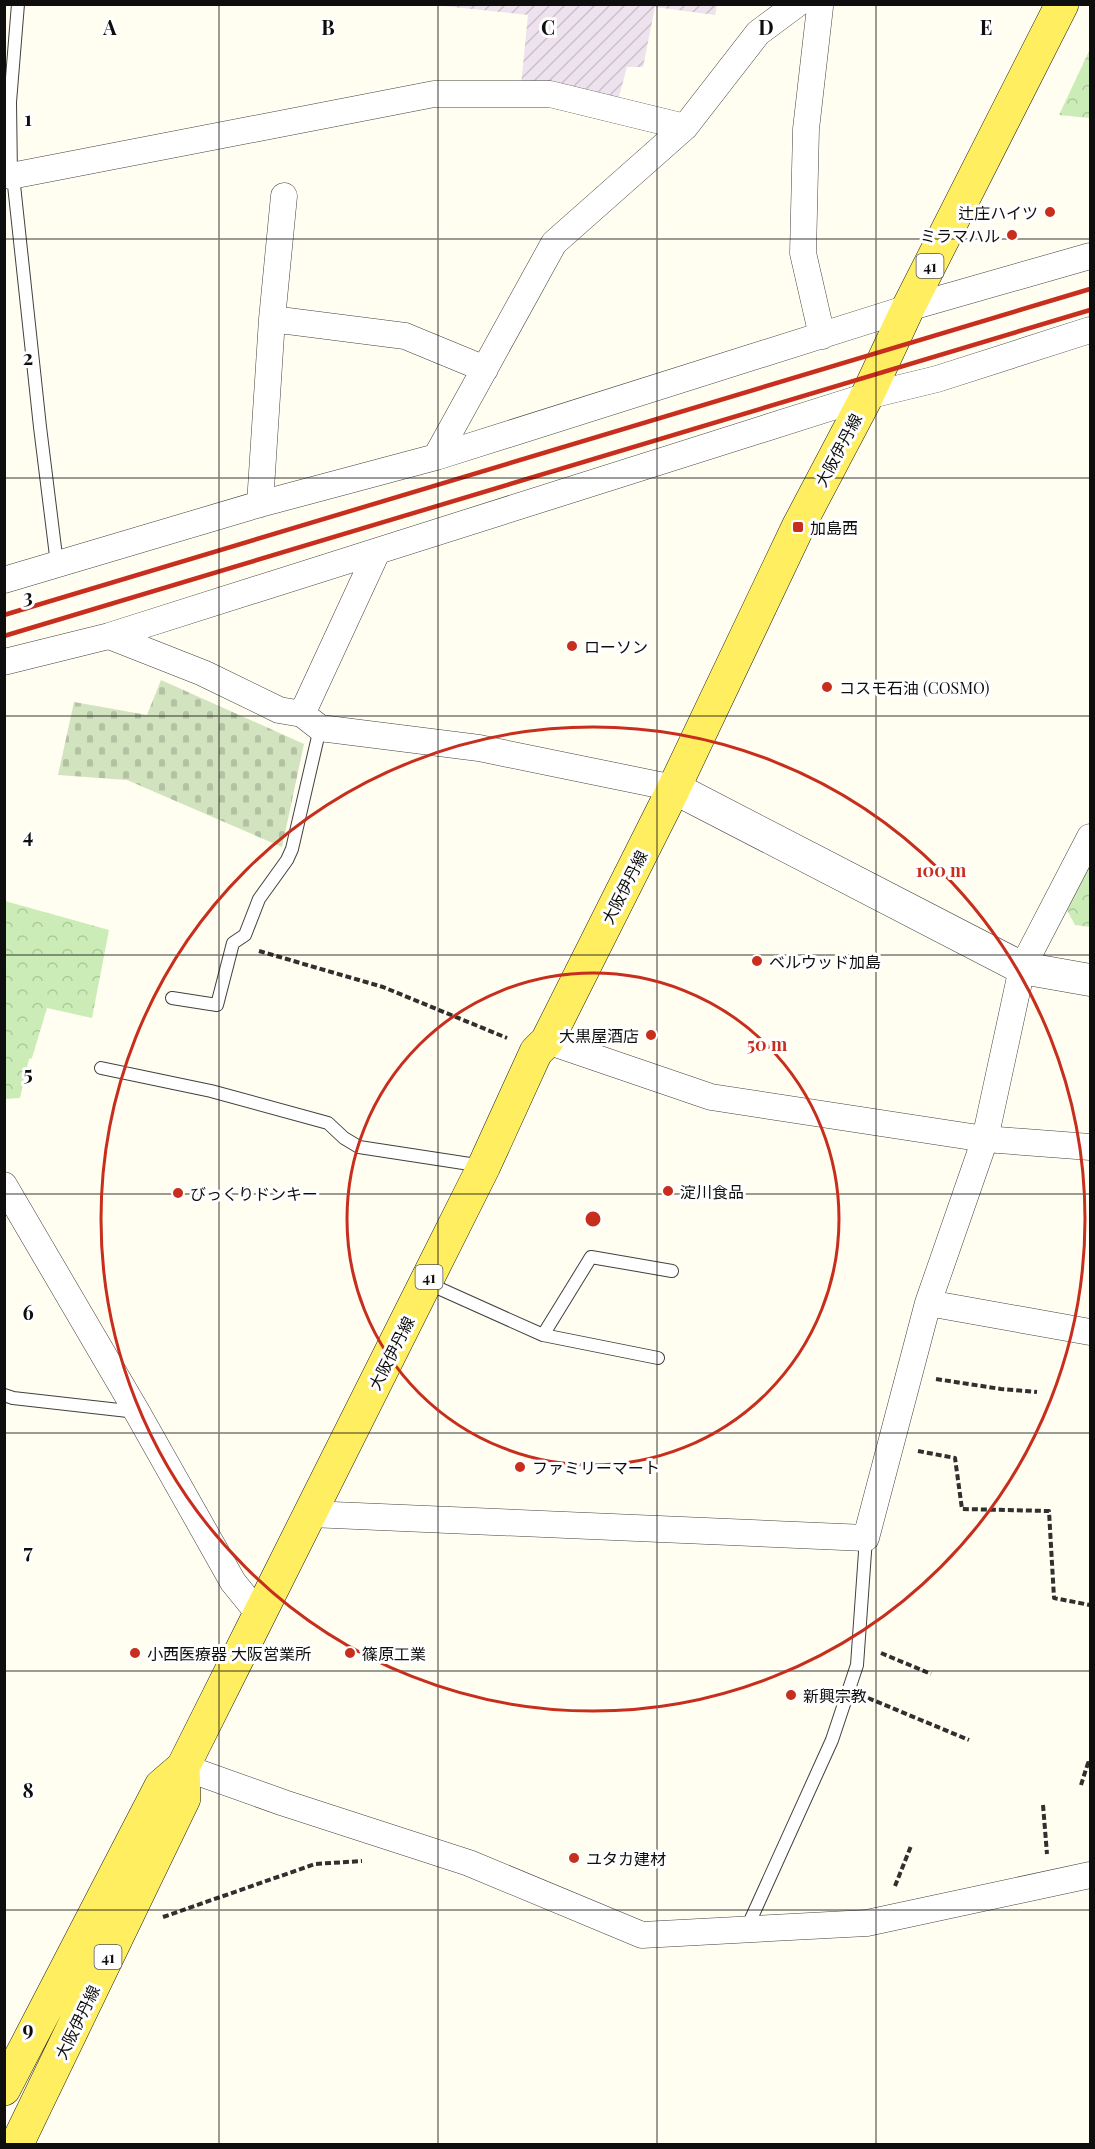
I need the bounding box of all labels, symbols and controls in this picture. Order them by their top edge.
text: A [102,13,117,40]
text: B [321,13,335,40]
text: C [541,13,555,40]
text: D [758,13,774,40]
text: E [980,13,992,40]
text: 1 [24,104,32,131]
place label: 辻庄ハイツ [958,202,1038,223]
marker: 辻庄ハイツ [1043,205,1057,219]
place label: ミラマハル [920,225,1000,246]
marker: ミラマハル [1005,228,1019,242]
road number: 41 [916,254,944,278]
text: 2 [23,343,33,370]
street label: 大阪伊丹線 [810,410,866,490]
place label: 加島西 [810,517,858,538]
marker: 加島西 [791,520,805,534]
text: 3 [23,582,33,609]
place label: ローソン [584,636,648,657]
marker: ローソン [565,639,579,653]
place label: コスモ石油 (COSMO) [839,677,990,698]
marker: コスモ石油 (COSMO) [820,680,834,694]
text: 4 [23,821,33,848]
street label: 大阪伊丹線 [596,847,652,927]
text: 100 m [916,858,967,882]
place label: ベルウッド加島 [769,951,881,972]
marker: ベルウッド加島 [750,954,764,968]
place label: 大黒屋酒店 [559,1025,639,1046]
marker: 大黒屋酒店 [644,1028,658,1042]
text: 50 m [747,1032,788,1056]
text: 5 [23,1059,33,1086]
place label: 淀川食品 [680,1181,744,1202]
place label: びっくりドンキー [190,1183,318,1204]
marker: 淀川食品 [661,1184,675,1198]
marker: びっくりドンキー [171,1186,185,1200]
centre of rings [583,1209,603,1229]
road number: 41 [416,1265,442,1289]
text: 6 [22,1298,34,1325]
street label: 大阪伊丹線 [363,1313,419,1393]
place label: ファミリーマート [532,1457,660,1478]
marker: ファミリーマート [513,1460,527,1474]
text: 7 [23,1537,33,1564]
place label: 小西医療器 大阪営業所 [147,1643,311,1664]
place label: 篠原工業 [362,1643,426,1664]
marker: 小西医療器 大阪営業所 [128,1646,142,1660]
marker: 篠原工業 [343,1646,357,1660]
place label: 新興宗教 [803,1685,867,1706]
marker: 新興宗教 [784,1688,798,1702]
text: 8 [22,1776,34,1803]
place label: ユタカ建材 [586,1848,666,1869]
marker: ユタカ建材 [567,1851,581,1865]
road number: 41 [94,1945,122,1969]
street label: 大阪伊丹線 [50,1981,104,2063]
text: 9 [22,2014,34,2041]

